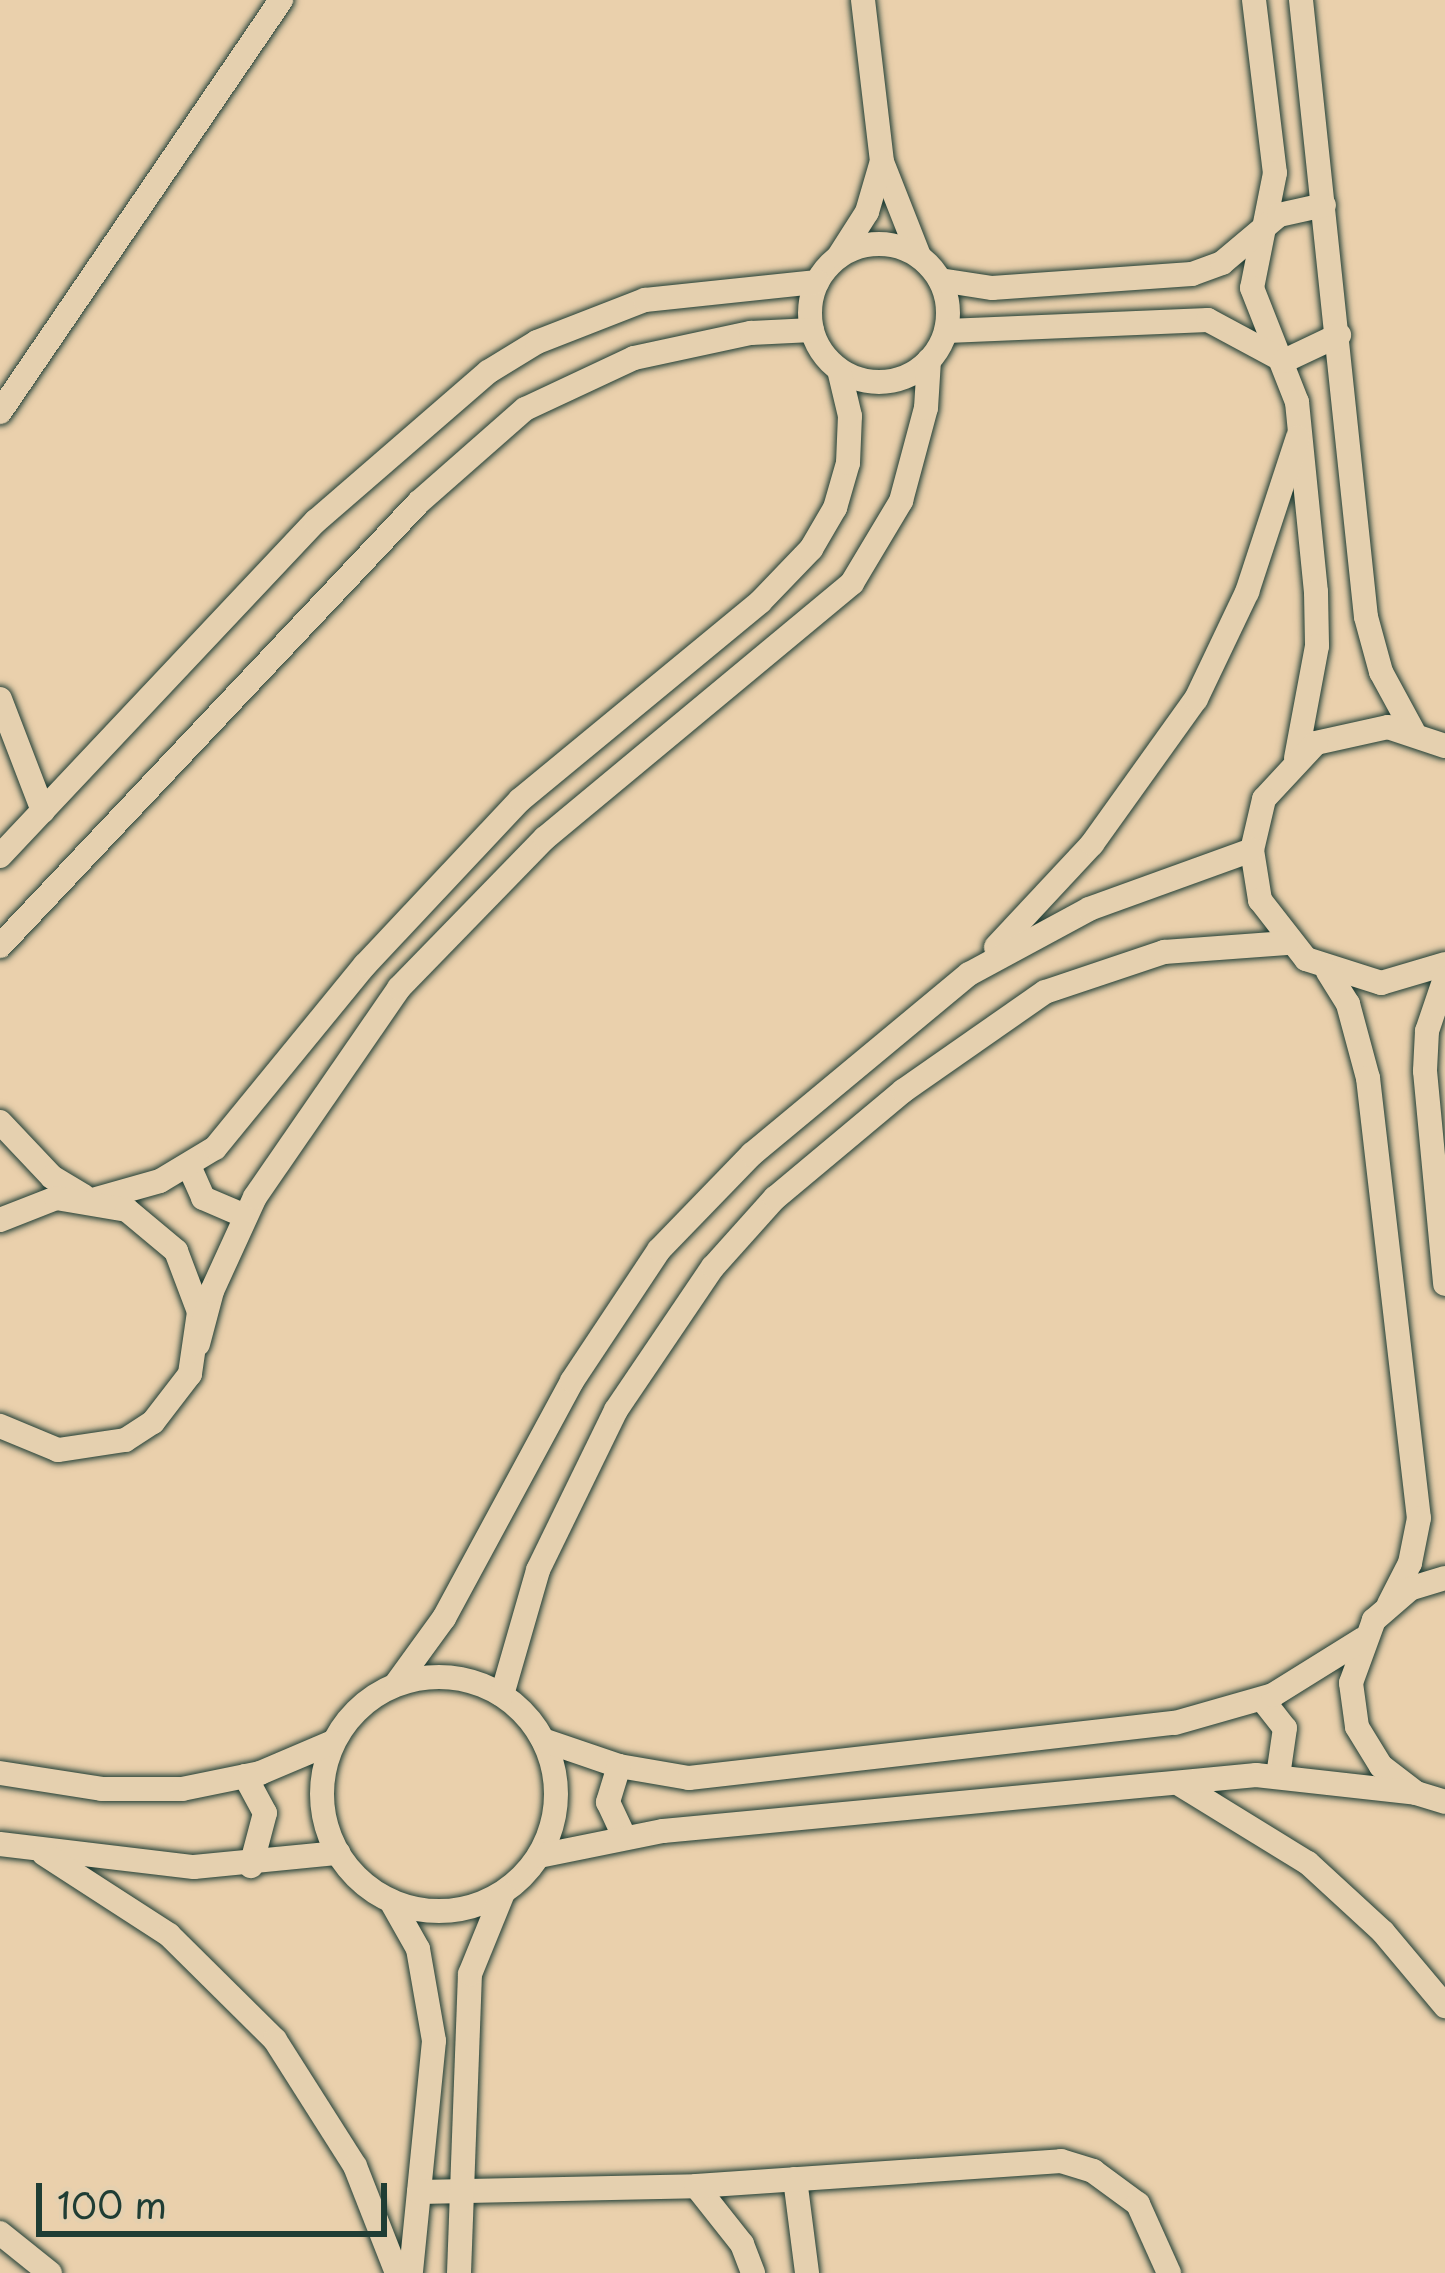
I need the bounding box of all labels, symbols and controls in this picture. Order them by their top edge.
scale bar [42,2159,393,2233]
text: 100 m [57,2177,167,2231]

